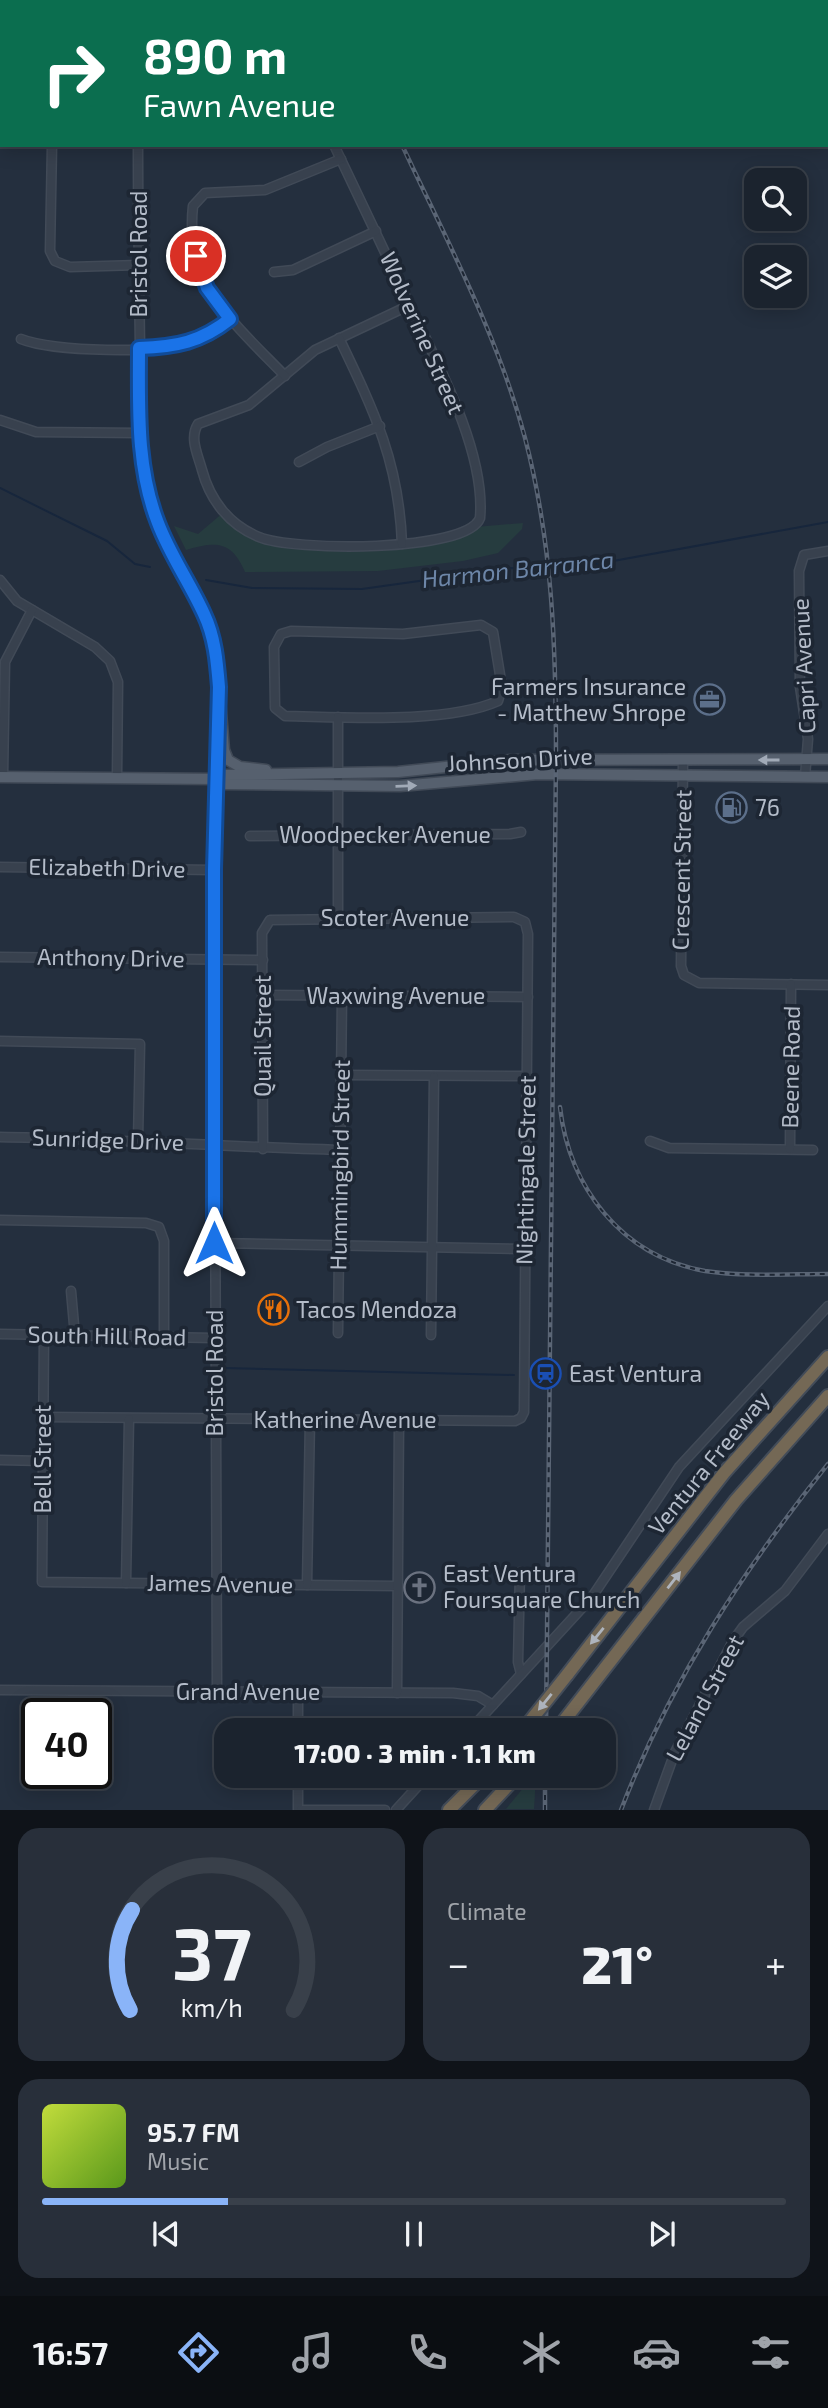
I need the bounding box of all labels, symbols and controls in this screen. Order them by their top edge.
text: 890 m [143,25,287,84]
icon: right [28,28,119,119]
text: Fawn Avenue [143,85,336,123]
map controls [744,168,807,308]
button: search [744,168,807,231]
street label: Bristol Road [124,190,152,318]
pin [166,226,226,286]
icon: arrive [177,237,215,275]
button: layers [744,245,807,308]
street label: Wolverine Street [375,247,471,418]
water label: Harmon Barranca [420,544,615,593]
street label: Capri Avenue [785,598,821,735]
place label: Farmers Insurance - Matthew Shrope [491,672,686,726]
office icon: Farmers Insurance - Matthew Shrope [692,683,726,717]
street label: Johnson Drive [447,741,593,777]
one-way arrow [758,754,780,766]
one-way arrow [395,780,417,791]
street label: Crescent Street [666,789,696,951]
fuel station icon: 76 [715,791,749,825]
place label: 76 [755,793,780,821]
street label: Woodpecker Avenue [279,820,491,848]
street label: Elizabeth Drive [28,852,186,882]
street label: Scoter Avenue [321,903,469,931]
street label: Anthony Drive [37,942,185,972]
street label: Quail Street [248,975,276,1097]
street label: Waxwing Avenue [307,981,485,1009]
street label: Beene Road [775,1005,805,1129]
street label: Hummingbird Street [323,1059,355,1271]
street label: Nightingale Street [509,1075,541,1265]
street label: Sunridge Drive [31,1122,185,1156]
position arrow [177,1206,251,1280]
restaurant icon: Tacos Mendoza [256,1293,290,1327]
place label: Tacos Mendoza [296,1295,457,1323]
street label: Bristol Road [200,1309,228,1437]
street label: South Hill Road [27,1320,187,1350]
station icon: East Ventura [529,1357,563,1391]
place label: East Ventura [569,1359,702,1387]
street label: Ventura Freeway [642,1385,775,1540]
street label: Bell Street [28,1404,56,1513]
street label: Katherine Avenue [254,1405,437,1433]
place label: East Ventura Foursquare Church [443,1559,640,1613]
street label: James Avenue [147,1568,293,1598]
church icon: East Ventura Foursquare Church [403,1570,437,1604]
one-way arrow [667,1571,681,1589]
one-way arrow [590,1627,605,1645]
street label: Leland Street [659,1629,749,1766]
street label: Grand Avenue [176,1677,320,1705]
one-way arrow [537,1693,552,1711]
speed limit sign: 40 [21,1698,112,1789]
text: 17:00 · 3 min · 1.1 km [294,1737,536,1768]
text: Climate [447,1897,527,1925]
text: 37 [172,1908,251,1996]
text: 21° [581,1932,653,1994]
text: − [447,1940,469,1986]
text: + [765,1940,786,1986]
text: km/h [180,1992,243,2022]
text: 95.7 FM [147,2116,240,2147]
text: Music [147,2147,209,2175]
icon: previous [147,2215,185,2253]
icon: pause [395,2215,433,2253]
icon: next [643,2215,681,2253]
icon: directions [174,2328,223,2377]
icon: music [288,2328,337,2377]
icon: phone [403,2328,452,2377]
icon: climate [517,2328,566,2377]
icon: car [632,2328,681,2377]
icon: filters [746,2328,795,2377]
text: 16:57 [33,2333,108,2371]

